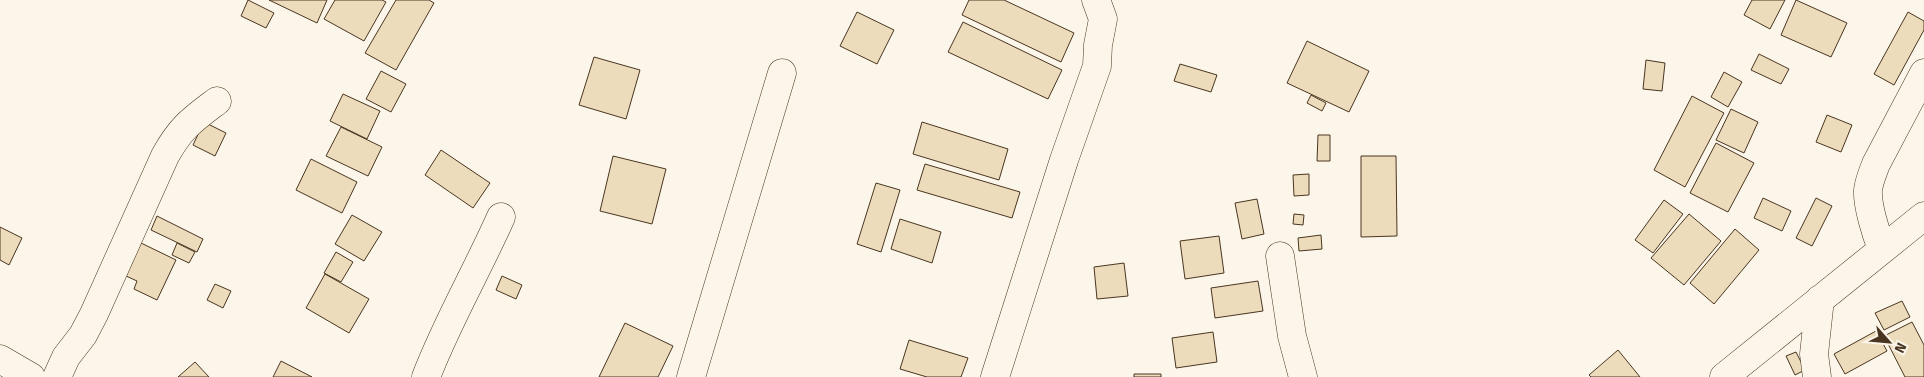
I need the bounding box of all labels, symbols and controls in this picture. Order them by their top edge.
north arrow [1864,317,1914,367]
text: N [1890,340,1910,356]

